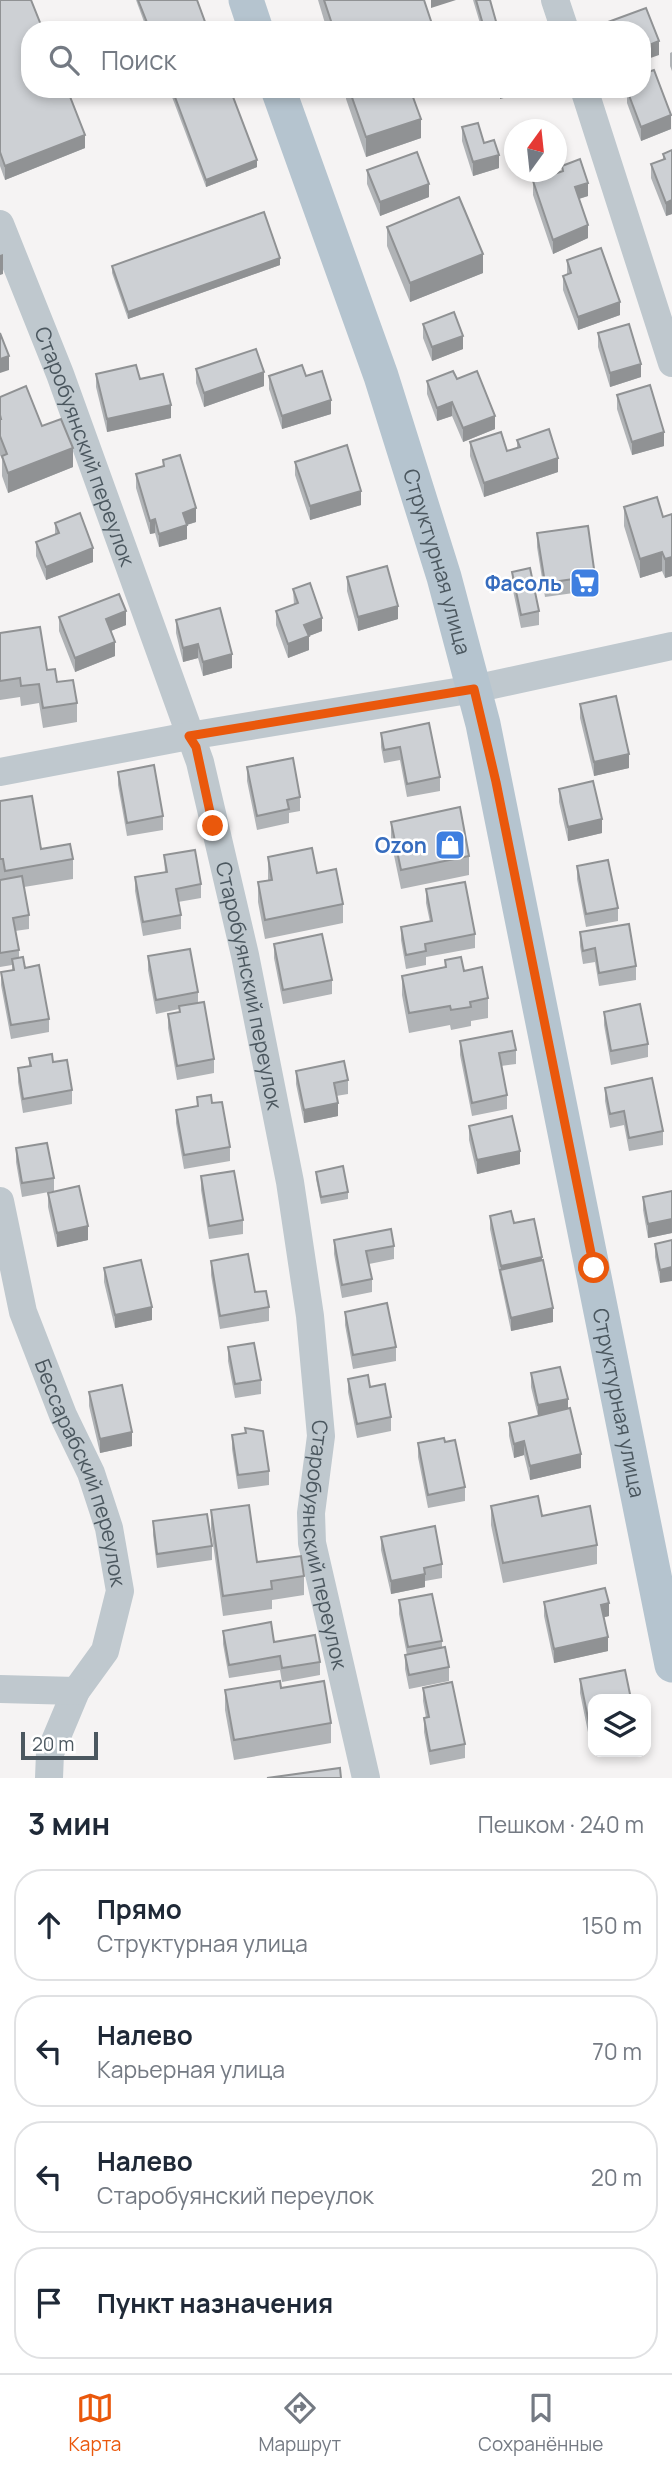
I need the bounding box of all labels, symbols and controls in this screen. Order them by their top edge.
search box [21,21,651,98]
icon: search [45,41,83,79]
text: Поиск [101,42,176,78]
north arrow [504,119,567,182]
street label: Старобуянский переулок [28,322,142,570]
street label: Структурная улица [397,465,478,658]
supermarket icon: Фасоль [568,566,602,600]
place label: Фасоль [485,569,562,597]
route end [197,810,228,841]
shop icon: Ozon [433,828,467,862]
place label: Ozon [375,831,427,859]
street label: Старобуянский переулок [210,859,289,1112]
route start [578,1252,609,1283]
street label: Структурная улица [587,1306,652,1500]
street label: Бессарабский переулок [29,1355,133,1589]
street label: Старобуянский переулок [297,1419,355,1673]
map controls [588,1694,651,1757]
button: layers [588,1694,651,1757]
scale bar [21,1729,98,1761]
text: 20 m [32,1731,74,1757]
text: 3 мин [28,1803,110,1844]
text: Пешком · 240 m [478,1808,644,1840]
text: Прямо [97,1891,182,1927]
icon: ahead [30,1906,68,1944]
text: 150 m [582,1909,642,1941]
text: Структурная улица [97,1927,308,1959]
text: Налево [97,2017,193,2053]
icon: left [30,2032,68,2070]
text: 70 m [592,2035,642,2067]
text: Карьерная улица [97,2053,285,2085]
text: Налево [97,2143,193,2179]
icon: left [30,2158,68,2196]
text: 20 m [591,2161,642,2193]
text: Старобуянский переулок [97,2179,374,2211]
icon: arrive [30,2284,68,2322]
text: Пункт назначения [97,2285,333,2321]
tab: Карта [69,2389,121,2457]
tab: Маршрут [259,2389,341,2457]
tab: Сохранённые [478,2389,603,2457]

